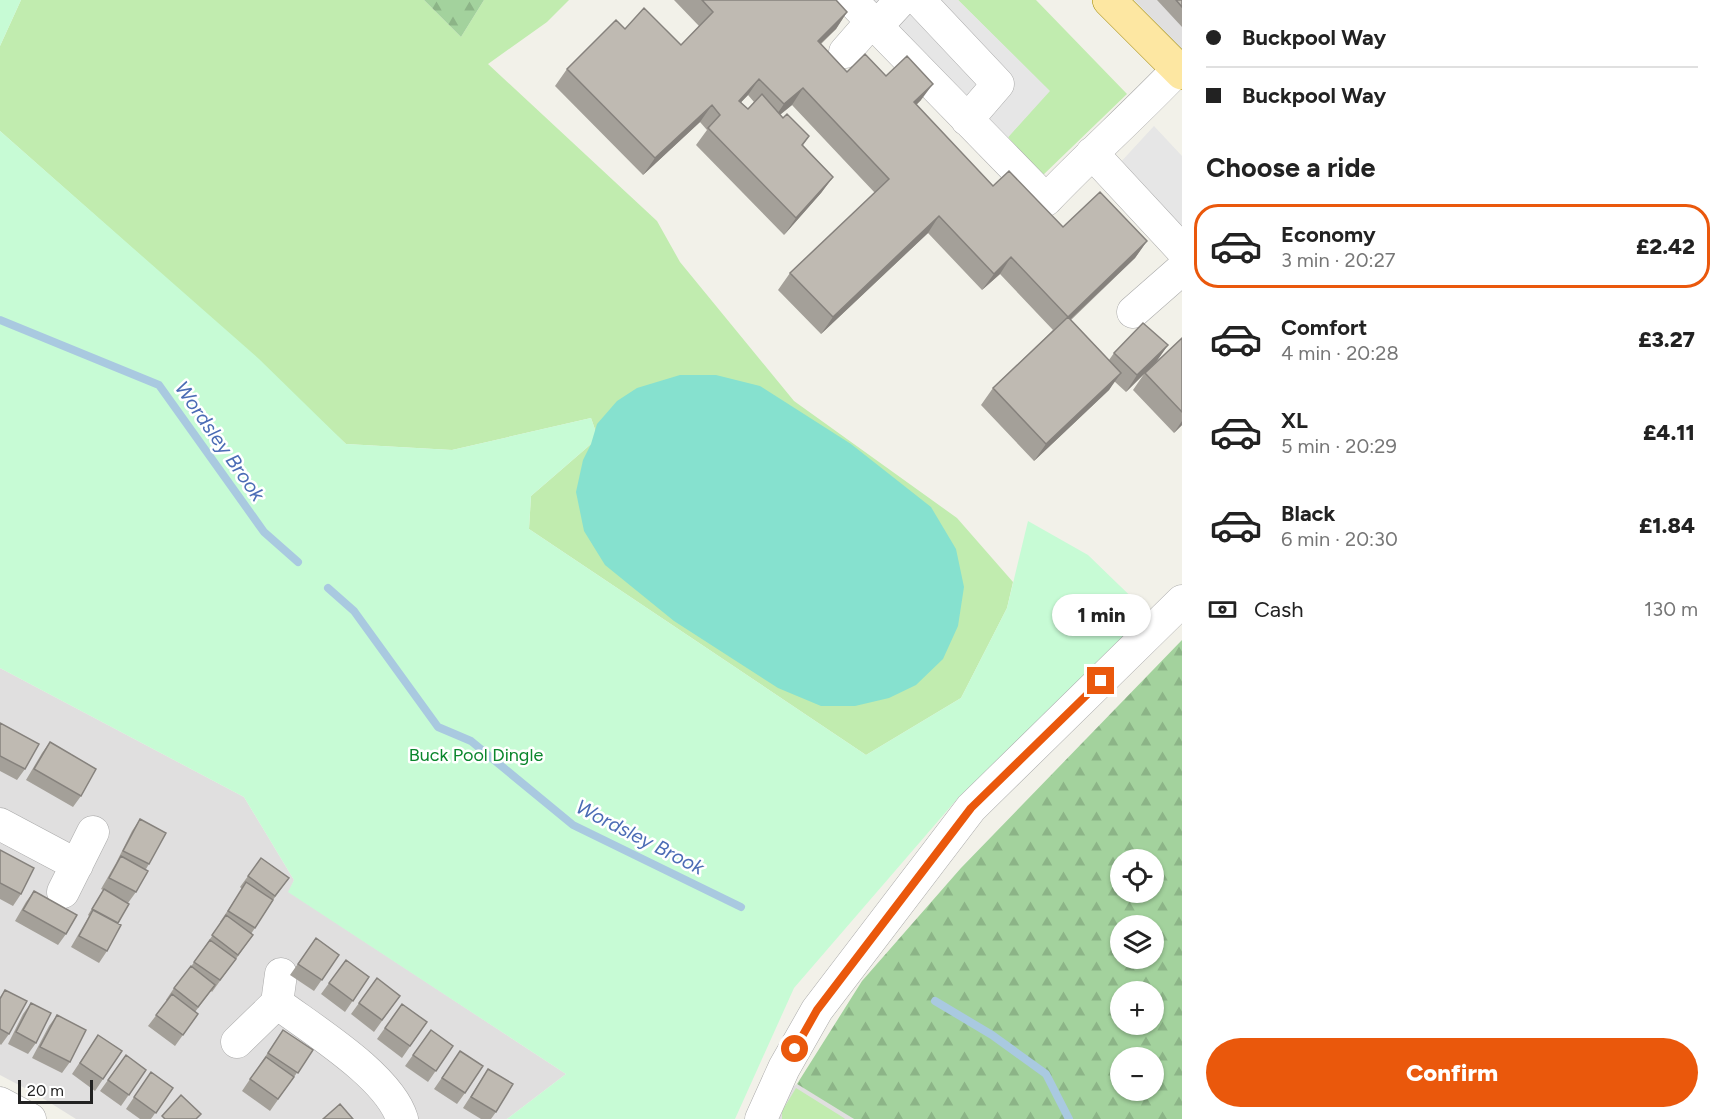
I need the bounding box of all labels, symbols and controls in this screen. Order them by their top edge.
text: Buckpool Way [1242,24,1386,51]
text: Buckpool Way [1242,82,1386,109]
text: Choose a ride [1206,151,1375,184]
icon: car [1209,219,1263,273]
text: Economy [1281,221,1376,248]
text: £2.42 [1636,233,1695,260]
text: 3 min · 20:27 [1281,248,1396,272]
icon: car [1209,312,1263,366]
text: Comfort [1281,314,1367,341]
text: £3.27 [1638,326,1695,353]
text: 4 min · 20:28 [1281,341,1399,365]
water label: Wordsley Brook [170,376,271,507]
icon: car [1209,405,1263,459]
text: XL [1281,407,1308,434]
text: £4.11 [1643,419,1695,446]
text: 5 min · 20:29 [1281,434,1397,458]
icon: car [1209,498,1263,552]
text: Black [1281,500,1335,527]
text: £1.84 [1639,512,1695,539]
text: 6 min · 20:30 [1281,527,1398,551]
icon: cash [1206,593,1239,626]
callout: 1 min [1052,594,1150,636]
text: Cash [1254,596,1304,623]
text: 130 m [1644,597,1698,621]
text: 1 min [1078,603,1125,627]
route end [1087,667,1114,694]
park label: Buck Pool Dingle [409,744,543,766]
water label: Wordsley Brook [572,794,709,880]
map controls [1110,849,1164,1101]
button: locate [1110,849,1164,903]
button: layers [1110,915,1164,969]
button: + [1110,981,1164,1035]
route start [781,1035,808,1062]
button: Confirm [1206,1038,1698,1107]
button: − [1110,1047,1164,1101]
scale bar [18,1077,93,1104]
text: 20 m [27,1081,64,1100]

